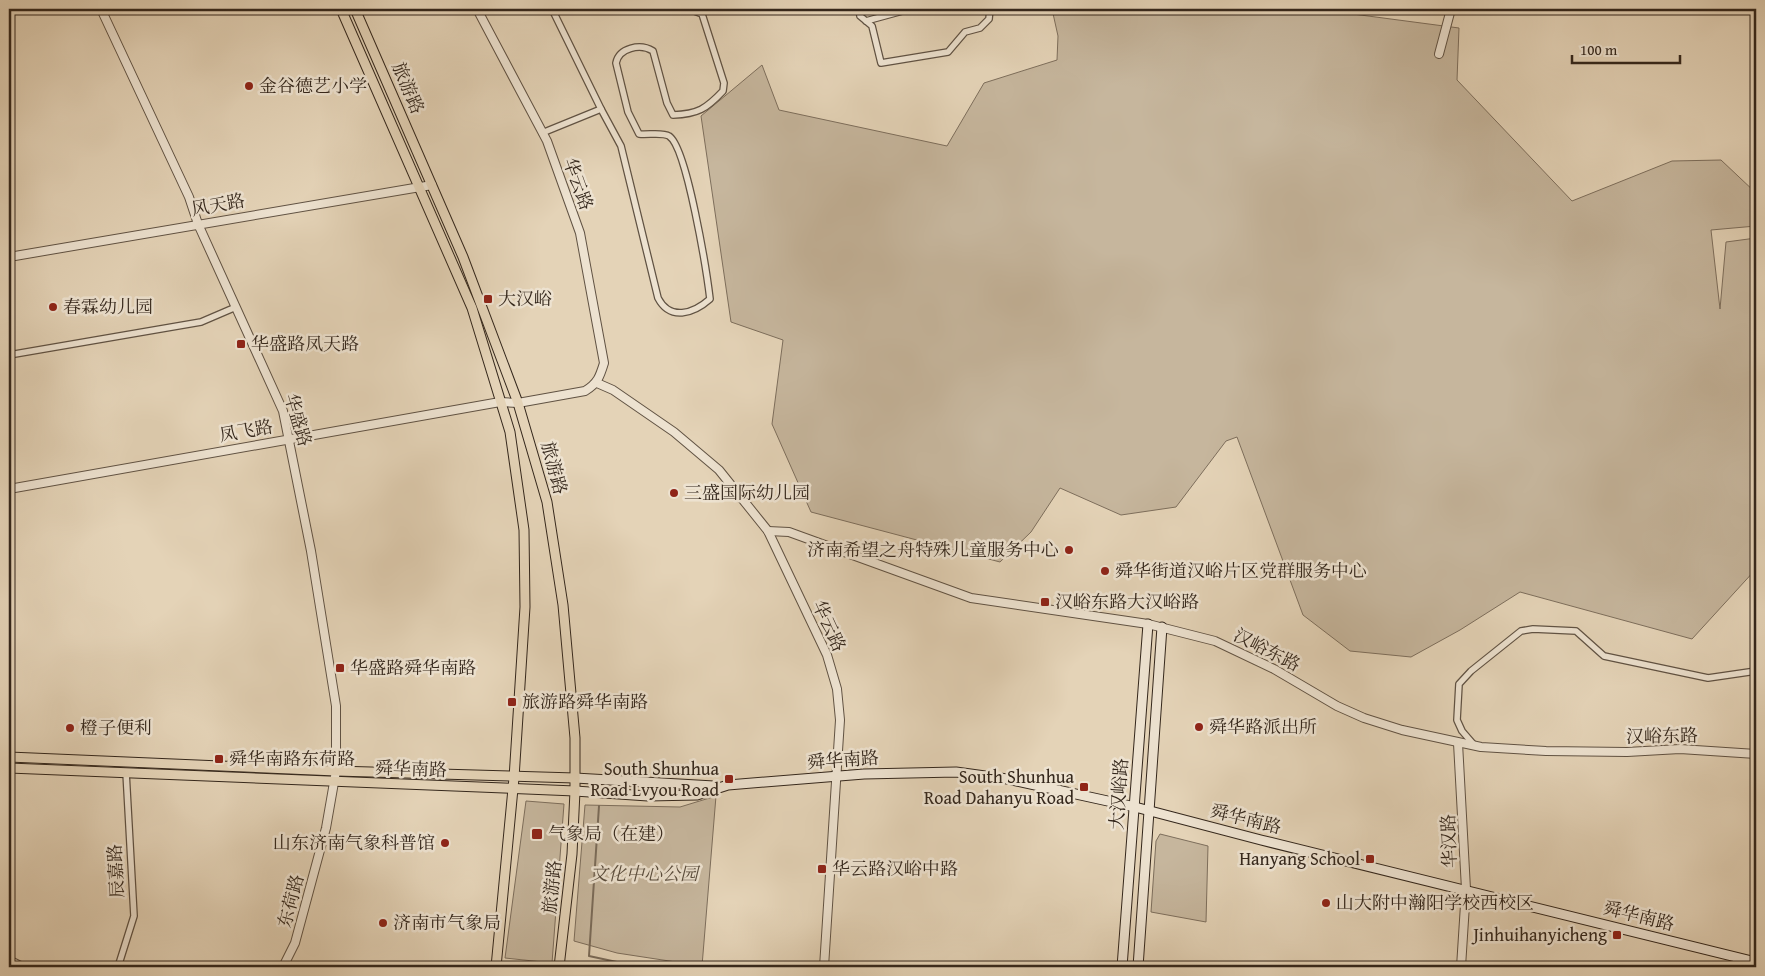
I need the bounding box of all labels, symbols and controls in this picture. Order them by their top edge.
scale bar [1572,32,1680,64]
text: 100 m [1580,39,1618,60]
street label: 旅游路 [385,58,431,118]
place label: 金谷德艺小学 [259,72,367,99]
marker: 金谷德艺小学 [243,80,255,92]
street label: 华云路 [557,154,600,214]
street label: 风天路 [189,187,247,222]
place label: 大汉峪 [498,285,552,312]
place label: 春霖幼儿园 [63,293,153,320]
marker: 大汉峪 [482,293,494,305]
marker: 春霖幼儿园 [47,301,59,313]
place label: 华盛路凤天路 [251,330,359,357]
marker: 华盛路凤天路 [235,338,247,350]
street label: 华盛路 [278,390,319,450]
street label: 凤飞路 [217,413,275,448]
street label: 旅游路 [534,438,575,497]
place label: 三盛国际幼儿园 [684,479,810,506]
marker: 三盛国际幼儿园 [668,487,680,499]
place label: 济南希望之舟特殊儿童服务中心 [807,536,1059,563]
marker: 济南希望之舟特殊儿童服务中心 [1063,544,1075,556]
place label: 舜华街道汉峪片区党群服务中心 [1115,557,1367,584]
marker: 舜华街道汉峪片区党群服务中心 [1099,565,1111,577]
place label: 汉峪东路大汉峪路 [1055,588,1199,615]
street label: 华云路 [806,596,853,656]
marker: 汉峪东路大汉峪路 [1039,596,1051,608]
street label: 汉峪东路 [1229,621,1305,678]
place label: 华盛路舜华南路 [350,654,476,681]
marker: 华盛路舜华南路 [334,662,346,674]
place label: 旅游路舜华南路 [522,688,648,715]
marker: 旅游路舜华南路 [506,696,518,708]
place label: 舜华路派出所 [1209,713,1317,740]
place label: 橙子便利 [80,714,152,741]
marker: 舜华路派出所 [1193,721,1205,733]
street label: 汉峪东路 [1626,721,1698,750]
marker: 橙子便利 [64,722,76,734]
street label: 舜华南路 [806,744,880,775]
place label: 舜华南路东荷路 [229,745,355,772]
marker: 舜华南路东荷路 [213,753,225,765]
street label: 舜华南路 [375,754,447,783]
place label: South Shunhua Road Lvyou Road [590,755,719,803]
street label: 大汉峪路 [1103,757,1134,831]
place label: South Shunhua Road Dahanyu Road [924,763,1074,811]
marker: South Shunhua Road Lvyou Road [723,773,735,785]
marker: South Shunhua Road Dahanyu Road [1078,781,1090,793]
street label: 舜华南路 [1208,797,1284,840]
street label: 华汉路 [1434,814,1463,868]
place label: 气象局（在建） [548,820,674,847]
marker: 气象局（在建） [530,827,544,841]
place label: 山东济南气象科普馆 [273,829,435,856]
marker: 山东济南气象科普馆 [439,837,451,849]
street label: 辰嘉路 [101,843,130,899]
place label: Hanyang School [1239,845,1360,872]
marker: Hanyang School [1364,853,1376,865]
place label: 华云路汉峪中路 [832,855,958,882]
street label: 旅游路 [535,859,568,915]
park label: 文化中心公园 [590,860,701,887]
marker: 华云路汉峪中路 [816,863,828,875]
street label: 东荷路 [270,871,311,930]
place label: 山大附中瀚阳学校西校区 [1336,889,1534,916]
street label: 舜华南路 [1601,894,1677,937]
marker: 山大附中瀚阳学校西校区 [1320,897,1332,909]
place label: 济南市气象局 [393,909,501,936]
marker: 济南市气象局 [377,917,389,929]
place label: Jinhuihanyicheng [1471,921,1607,948]
marker: Jinhuihanyicheng [1611,929,1623,941]

